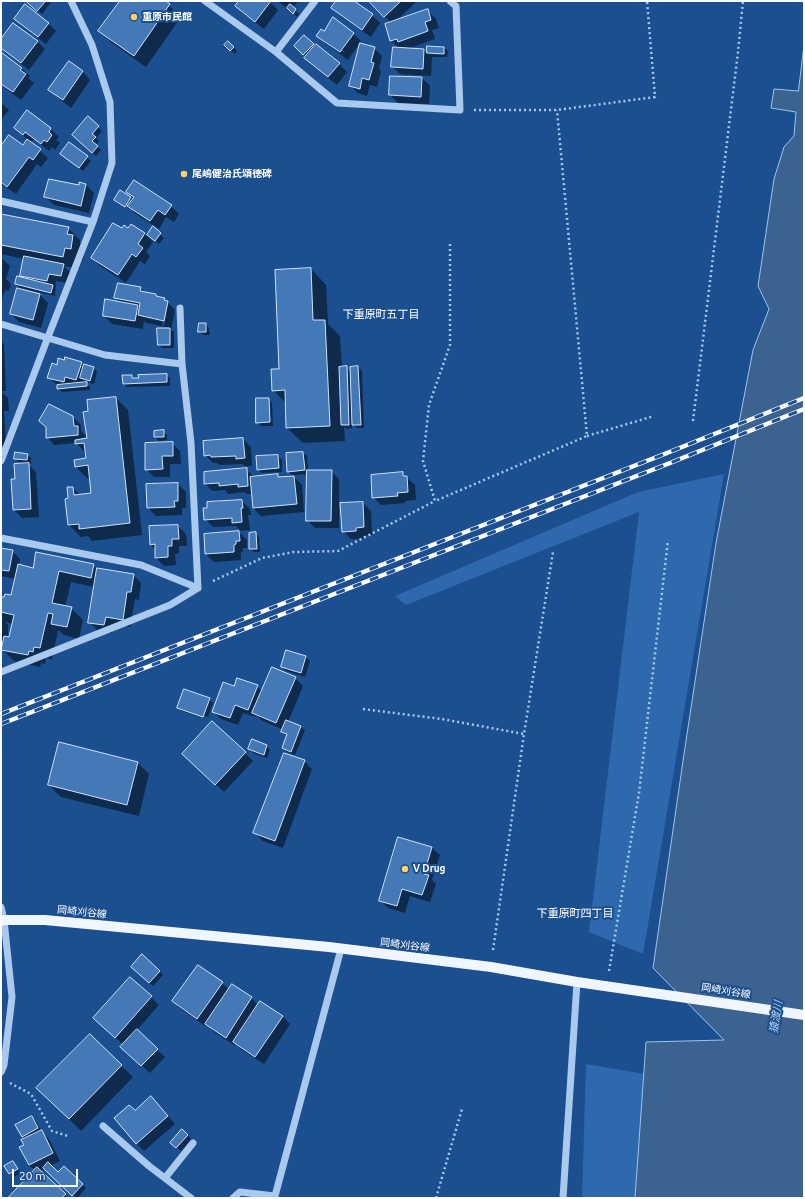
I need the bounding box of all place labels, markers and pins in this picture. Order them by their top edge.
place label: 重原市民館 [142,11,192,23]
marker: 重原市民館 [129,12,139,22]
place label: 尾嶋健治氏頌徳碑 [192,168,272,180]
marker: 尾嶋健治氏頌徳碑 [179,169,189,179]
place label: V Drug [413,863,446,875]
marker: V Drug [400,864,410,874]

